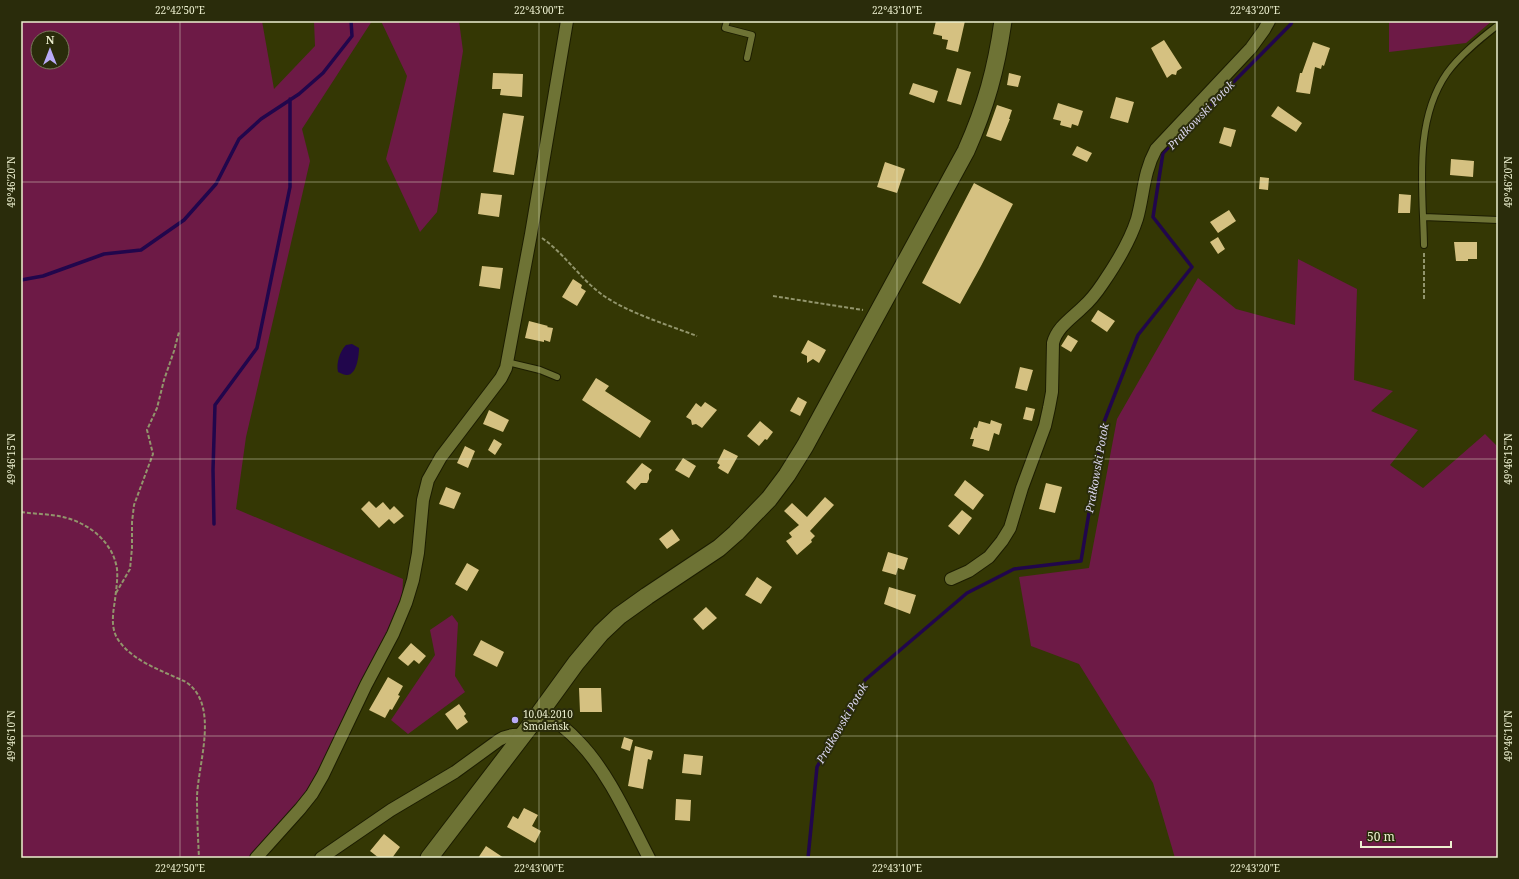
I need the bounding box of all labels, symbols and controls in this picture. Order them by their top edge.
text: 22°42'50"E [155,3,205,17]
text: 22°43'00"E [514,3,564,17]
text: 22°43'10"E [872,3,922,17]
text: 22°43'20"E [1230,3,1280,17]
north arrow [30,30,70,70]
text: N [46,32,55,47]
water label: Prałkowski Potok [1163,76,1238,153]
text: 49°46'20"N [4,156,18,208]
text: 49°46'20"N [1501,156,1515,208]
water label: Prałkowski Potok [1081,421,1112,515]
text: 49°46'15"N [4,433,18,485]
text: 49°46'15"N [1501,433,1515,485]
water label: Prałkowski Potok [812,679,871,766]
place label: 10.04.2010 Smoleńsk [523,707,573,733]
text: 49°46'10"N [4,710,18,762]
text: 49°46'10"N [1501,710,1515,762]
marker: 10.04.2010 Smoleńsk [510,715,520,725]
scale bar [1361,823,1451,849]
text: 50 m [1367,828,1395,845]
text: 22°42'50"E [155,861,205,875]
text: 22°43'00"E [514,861,564,875]
text: 22°43'10"E [872,861,922,875]
text: 22°43'20"E [1230,861,1280,875]

